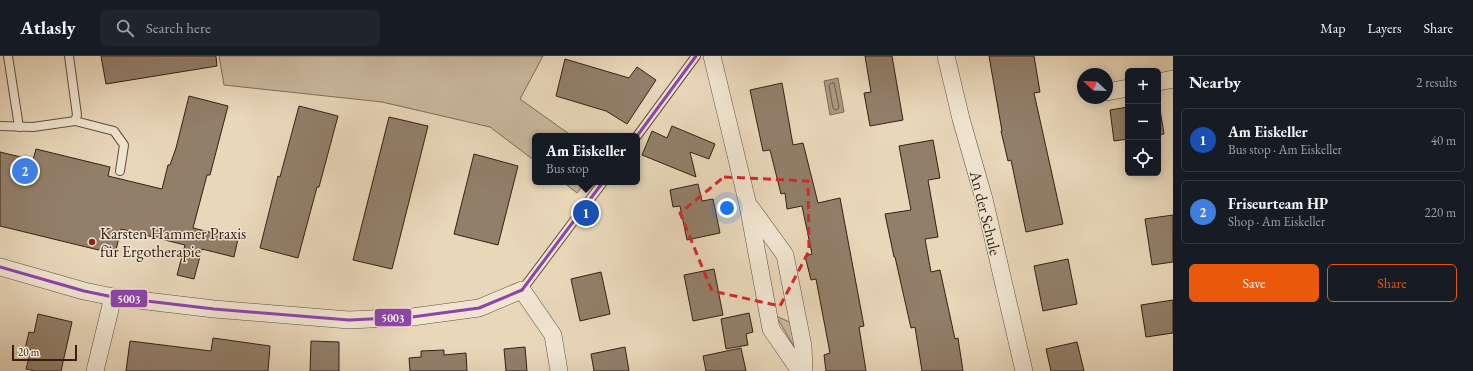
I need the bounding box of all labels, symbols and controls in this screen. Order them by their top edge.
search box [100,10,380,46]
text: Atlasly [20,15,76,40]
icon: search [114,17,136,39]
text: Search here [146,18,211,37]
text: Map [1320,19,1345,37]
text: Layers [1367,19,1402,37]
text: Share [1424,19,1453,37]
north arrow [1077,68,1113,104]
map controls [1125,68,1161,176]
button: + [1125,68,1161,104]
text: Nearby [1189,71,1241,93]
text: 2 results [1416,74,1457,91]
button: − [1125,104,1161,140]
text: Am Eiskeller [1228,122,1308,141]
text: 1 [1200,132,1206,149]
text: 40 m [1431,132,1456,149]
popup [532,133,640,185]
button: locate [1125,140,1161,176]
text: Am Eiskeller [546,141,626,160]
text: Bus stop · Am Eiskeller [1228,141,1342,158]
pin: 2 [12,156,38,186]
text: Bus stop [546,160,589,177]
street label: An der Schule [965,168,1006,258]
text: Friseurteam HP [1228,194,1328,213]
pin: 1 [573,198,599,228]
your location [717,198,737,218]
text: 2 [1200,204,1206,221]
text: 220 m [1425,204,1456,221]
text: Shop · Am Eiskeller [1228,213,1325,230]
place label: Karsten Hammer Praxis für Ergotherapie [100,223,246,262]
marker: Karsten Hammer Praxis für Ergotherapie [87,237,97,247]
button: Save [1189,264,1319,302]
button: Share [1327,264,1457,302]
line badge: 5003 [110,289,148,308]
text: 5003 [117,292,141,306]
line badge: 5003 [374,308,412,327]
text: 5003 [381,311,405,325]
scale bar [12,343,77,362]
text: 20 m [18,345,39,359]

